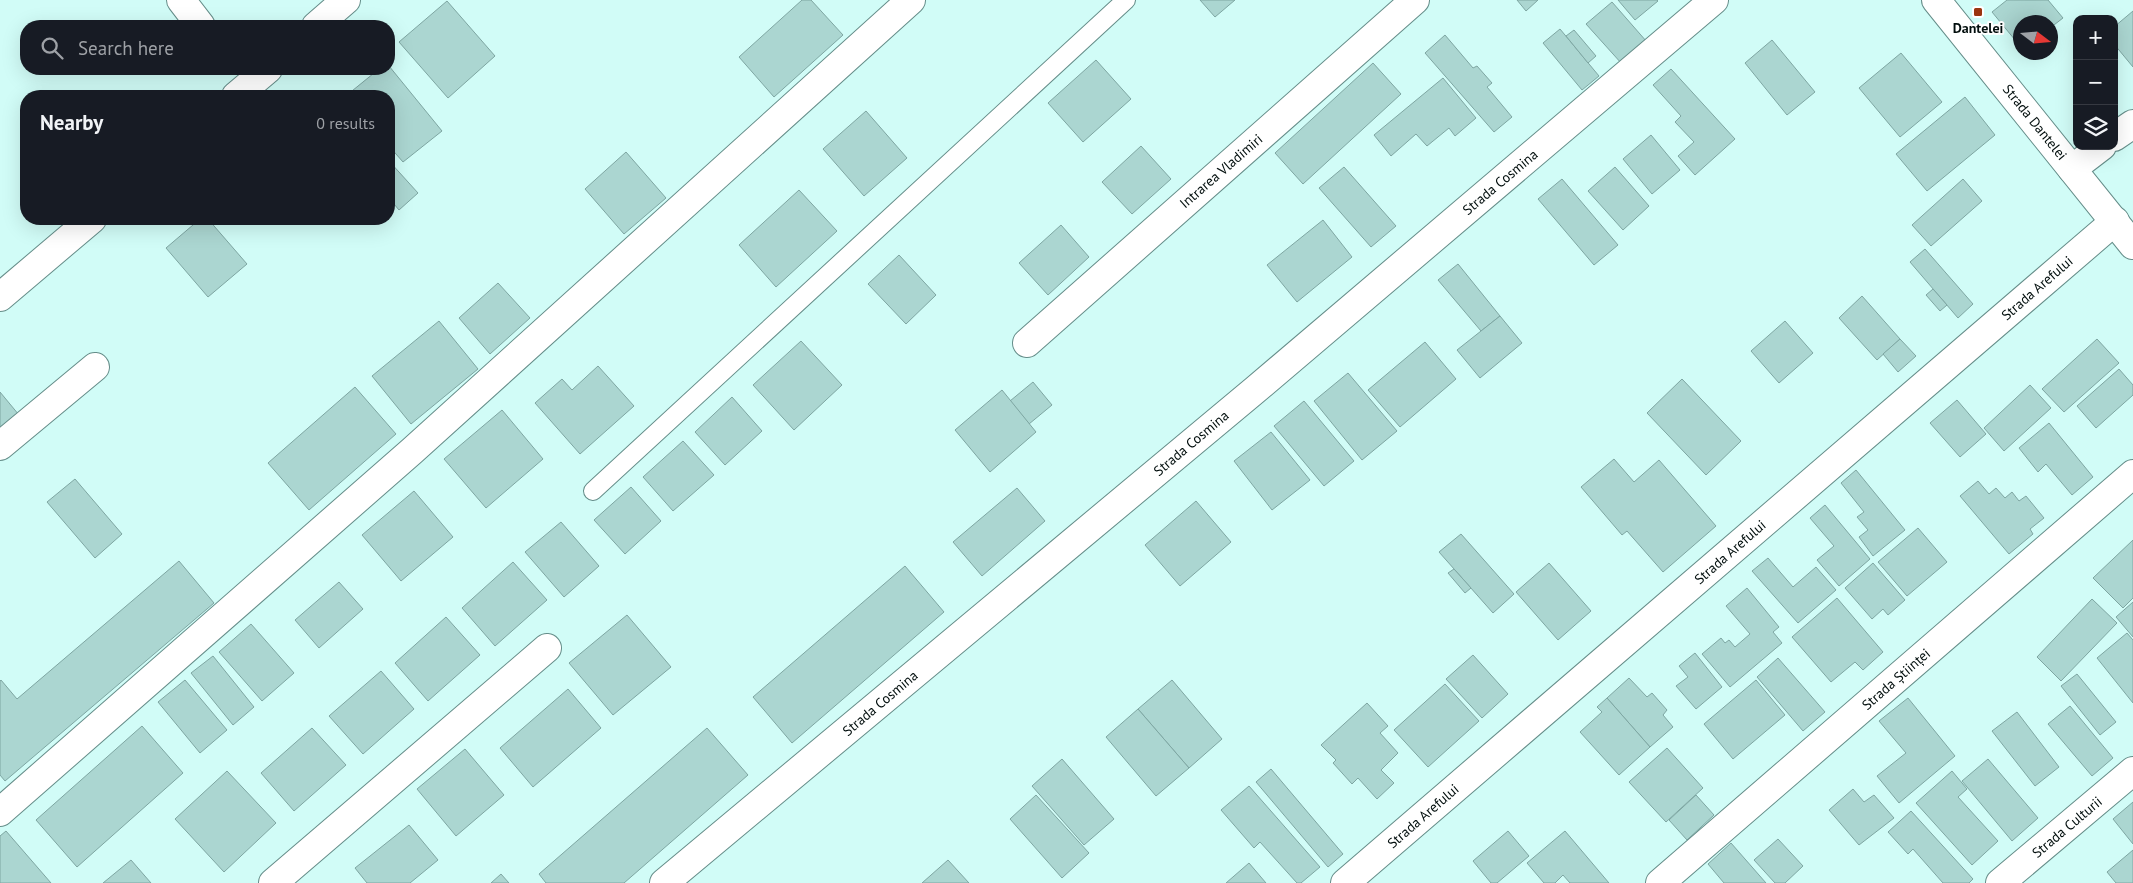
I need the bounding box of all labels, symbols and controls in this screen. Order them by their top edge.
marker: Dantelei [1972,6,1984,18]
north arrow [2013,15,2058,60]
map controls [2073,15,2118,150]
button: + [2073,15,2118,60]
place label: Dantelei [1953,19,2004,37]
search box [20,20,395,75]
icon: search [38,34,66,62]
text: Search here [78,36,174,60]
button: − [2073,60,2118,105]
street label: Strada Dantelei [1999,80,2071,164]
button: layers [2073,105,2118,150]
text: Nearby [40,109,103,136]
text: 0 results [316,113,375,133]
street label: Intrarea Vladimiri [1176,130,1266,212]
street label: Strada Cosmina [1459,145,1541,219]
street label: Strada Arefului [1997,252,2077,324]
street label: Strada Cosmina [1150,406,1232,480]
street label: Strada Arefului [1690,516,1770,588]
street label: Strada Științei [1858,644,1934,714]
street label: Strada Cosmina [839,666,921,740]
street label: Strada Arefului [1383,780,1463,852]
street label: Strada Culturii [2028,792,2106,862]

